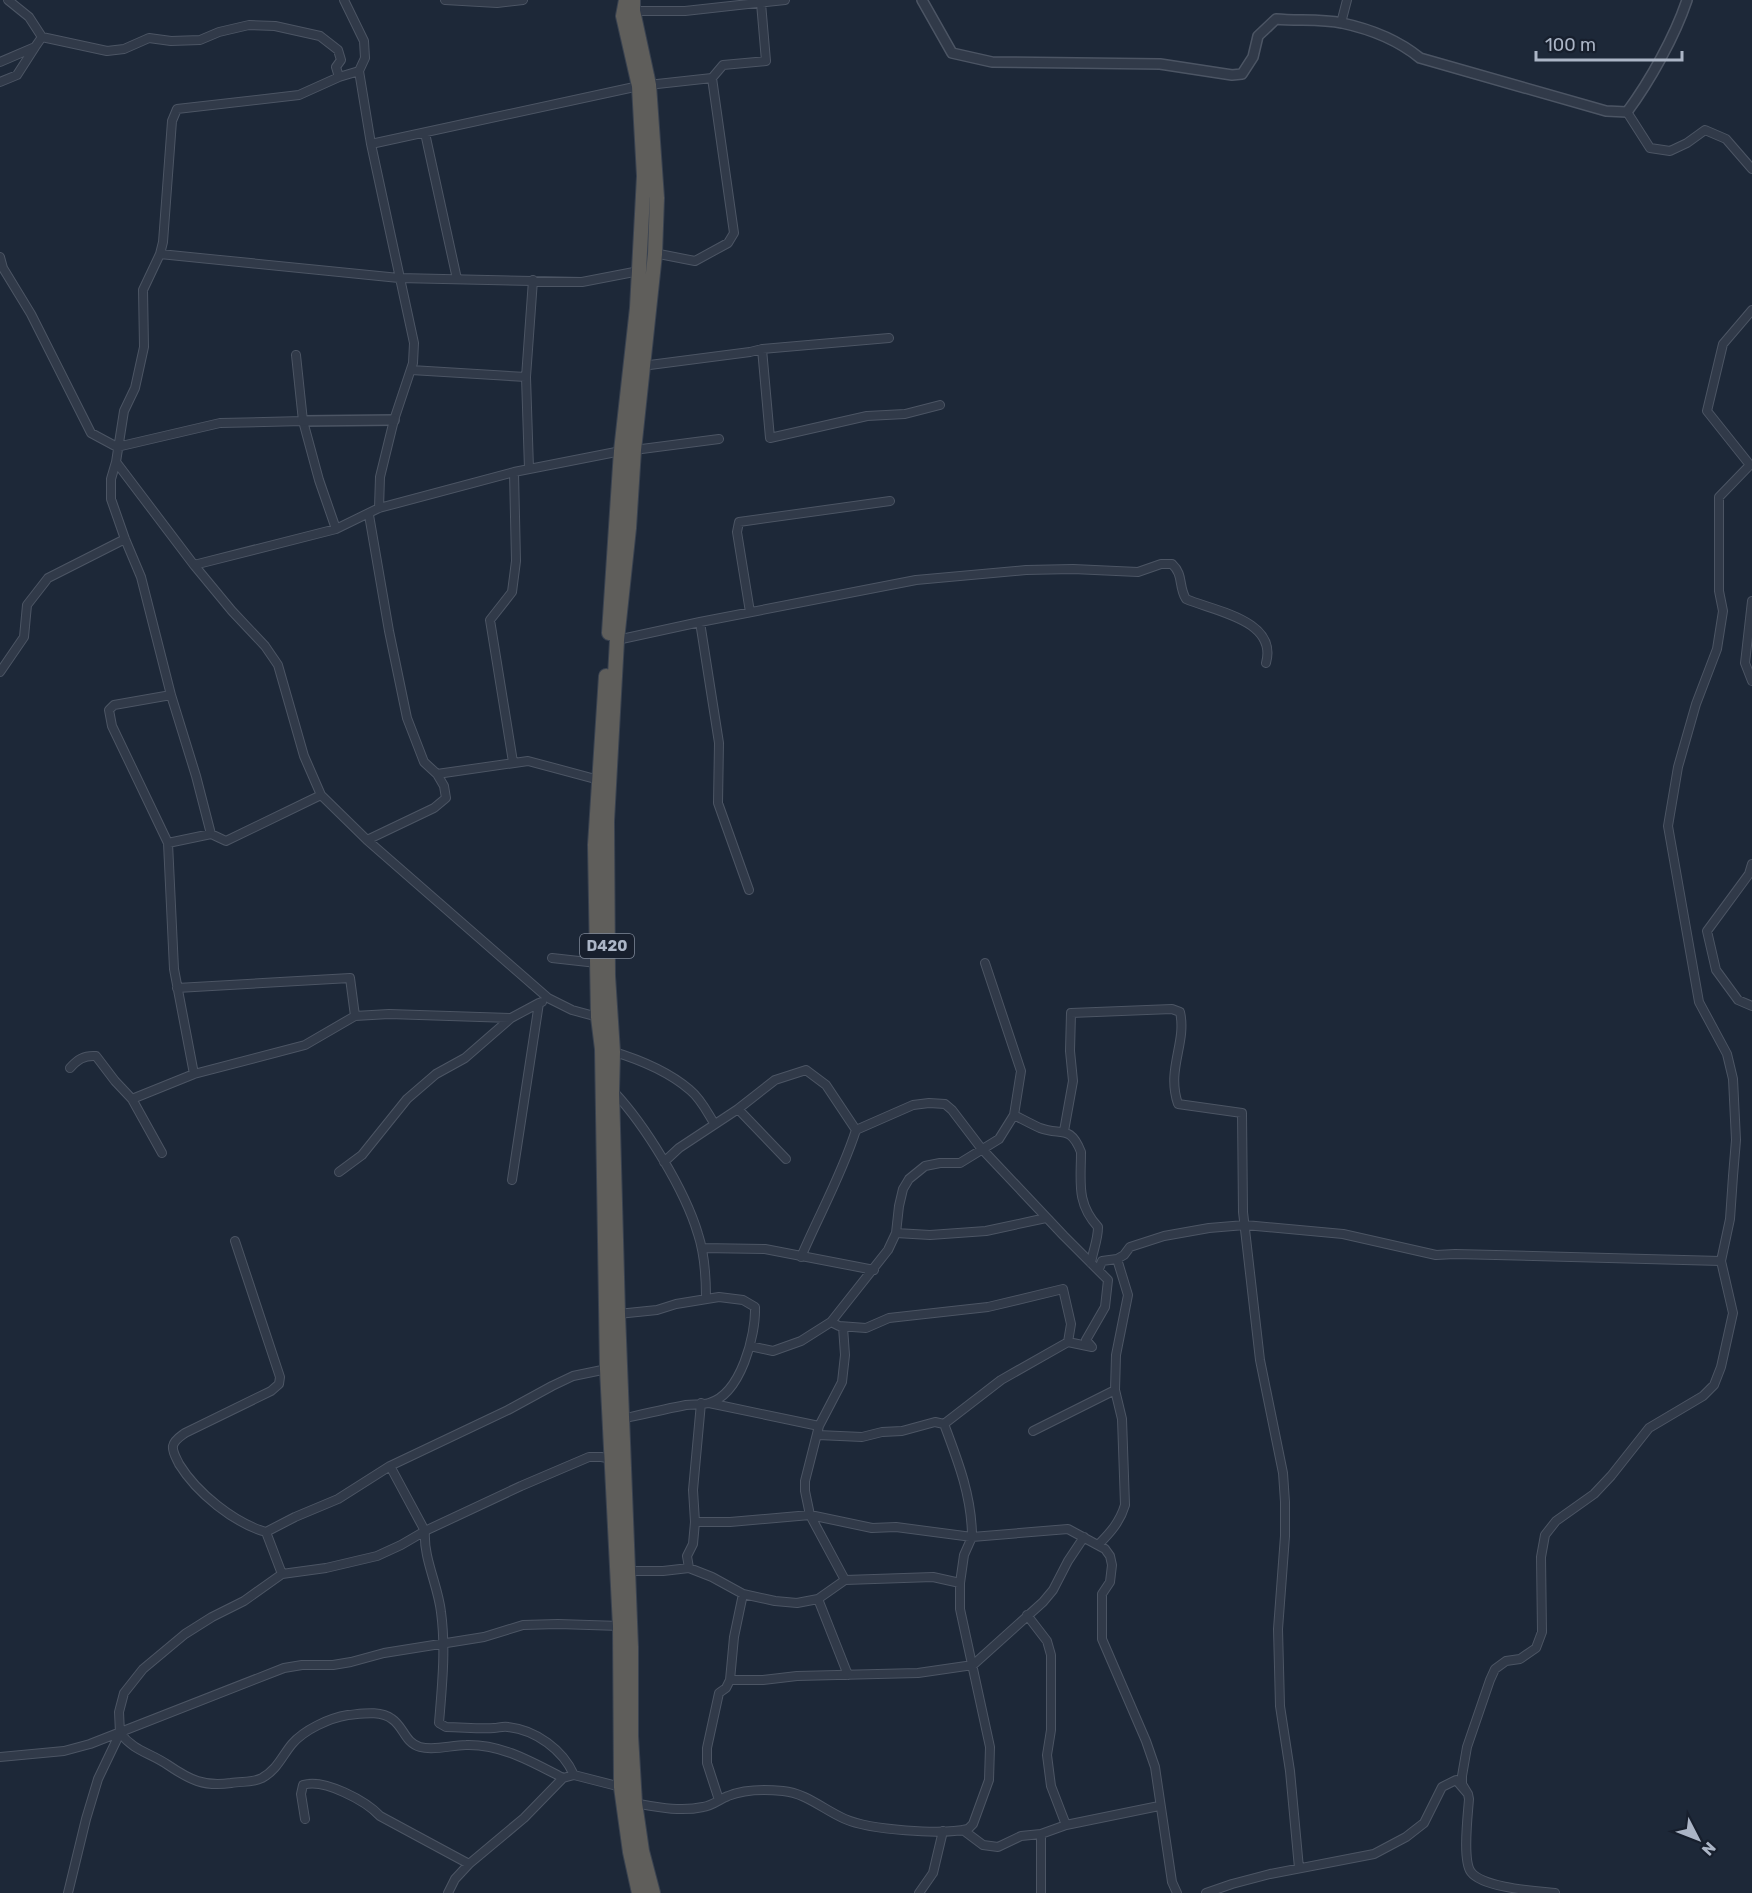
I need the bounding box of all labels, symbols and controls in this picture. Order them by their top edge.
scale bar [1536,24,1682,62]
text: 100 m [1545,34,1596,56]
road number: D420 [580,934,634,958]
north arrow [1668,1809,1728,1869]
text: N [1698,1838,1720,1859]

